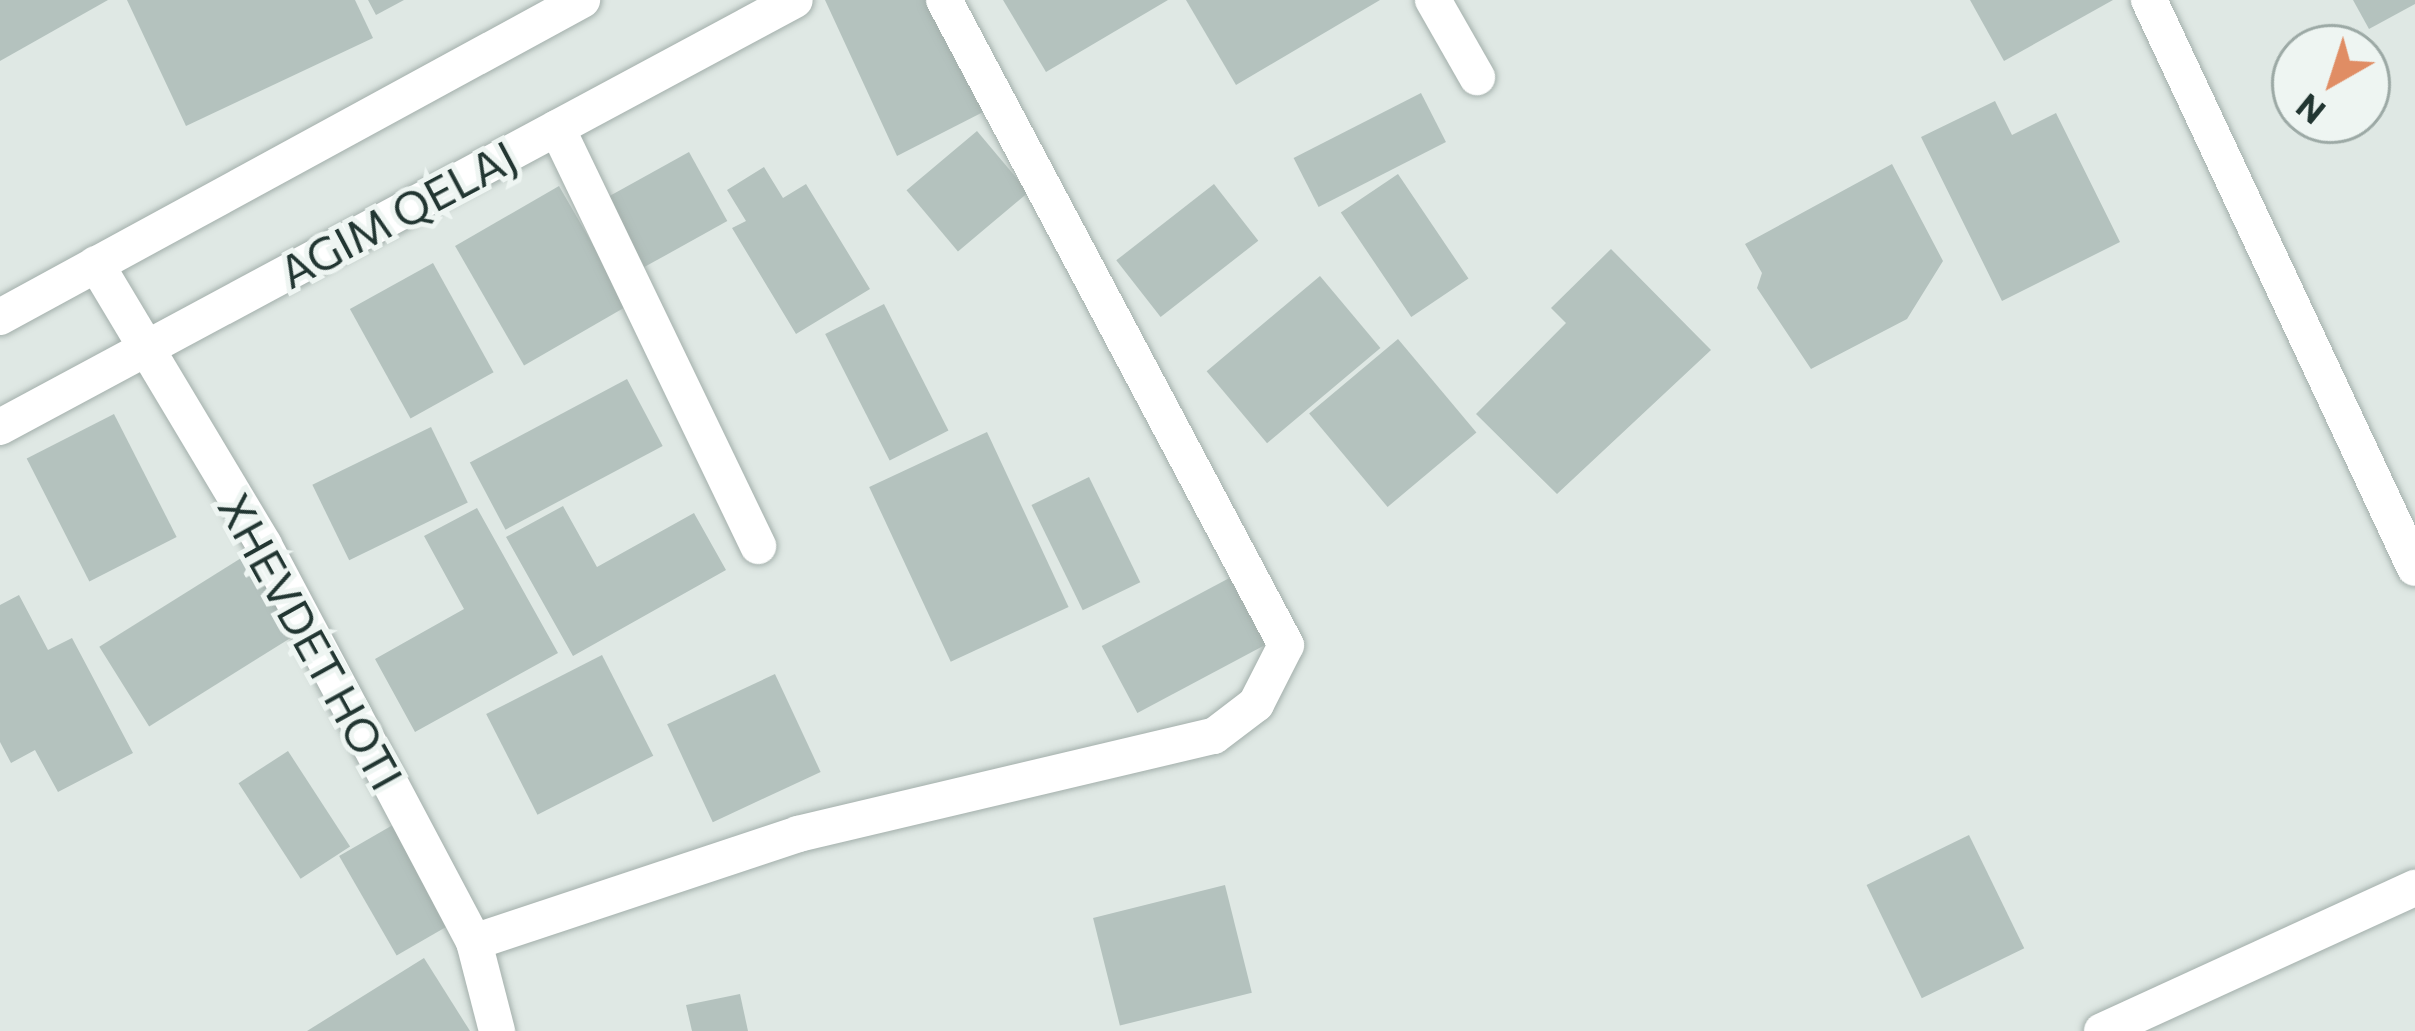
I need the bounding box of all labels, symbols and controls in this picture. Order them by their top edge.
north arrow [2271,24,2391,144]
text: N [2287,86,2332,134]
street label: AGIM QELAJ [269,128,525,298]
street label: XHEVDET HOTI [208,484,416,798]

